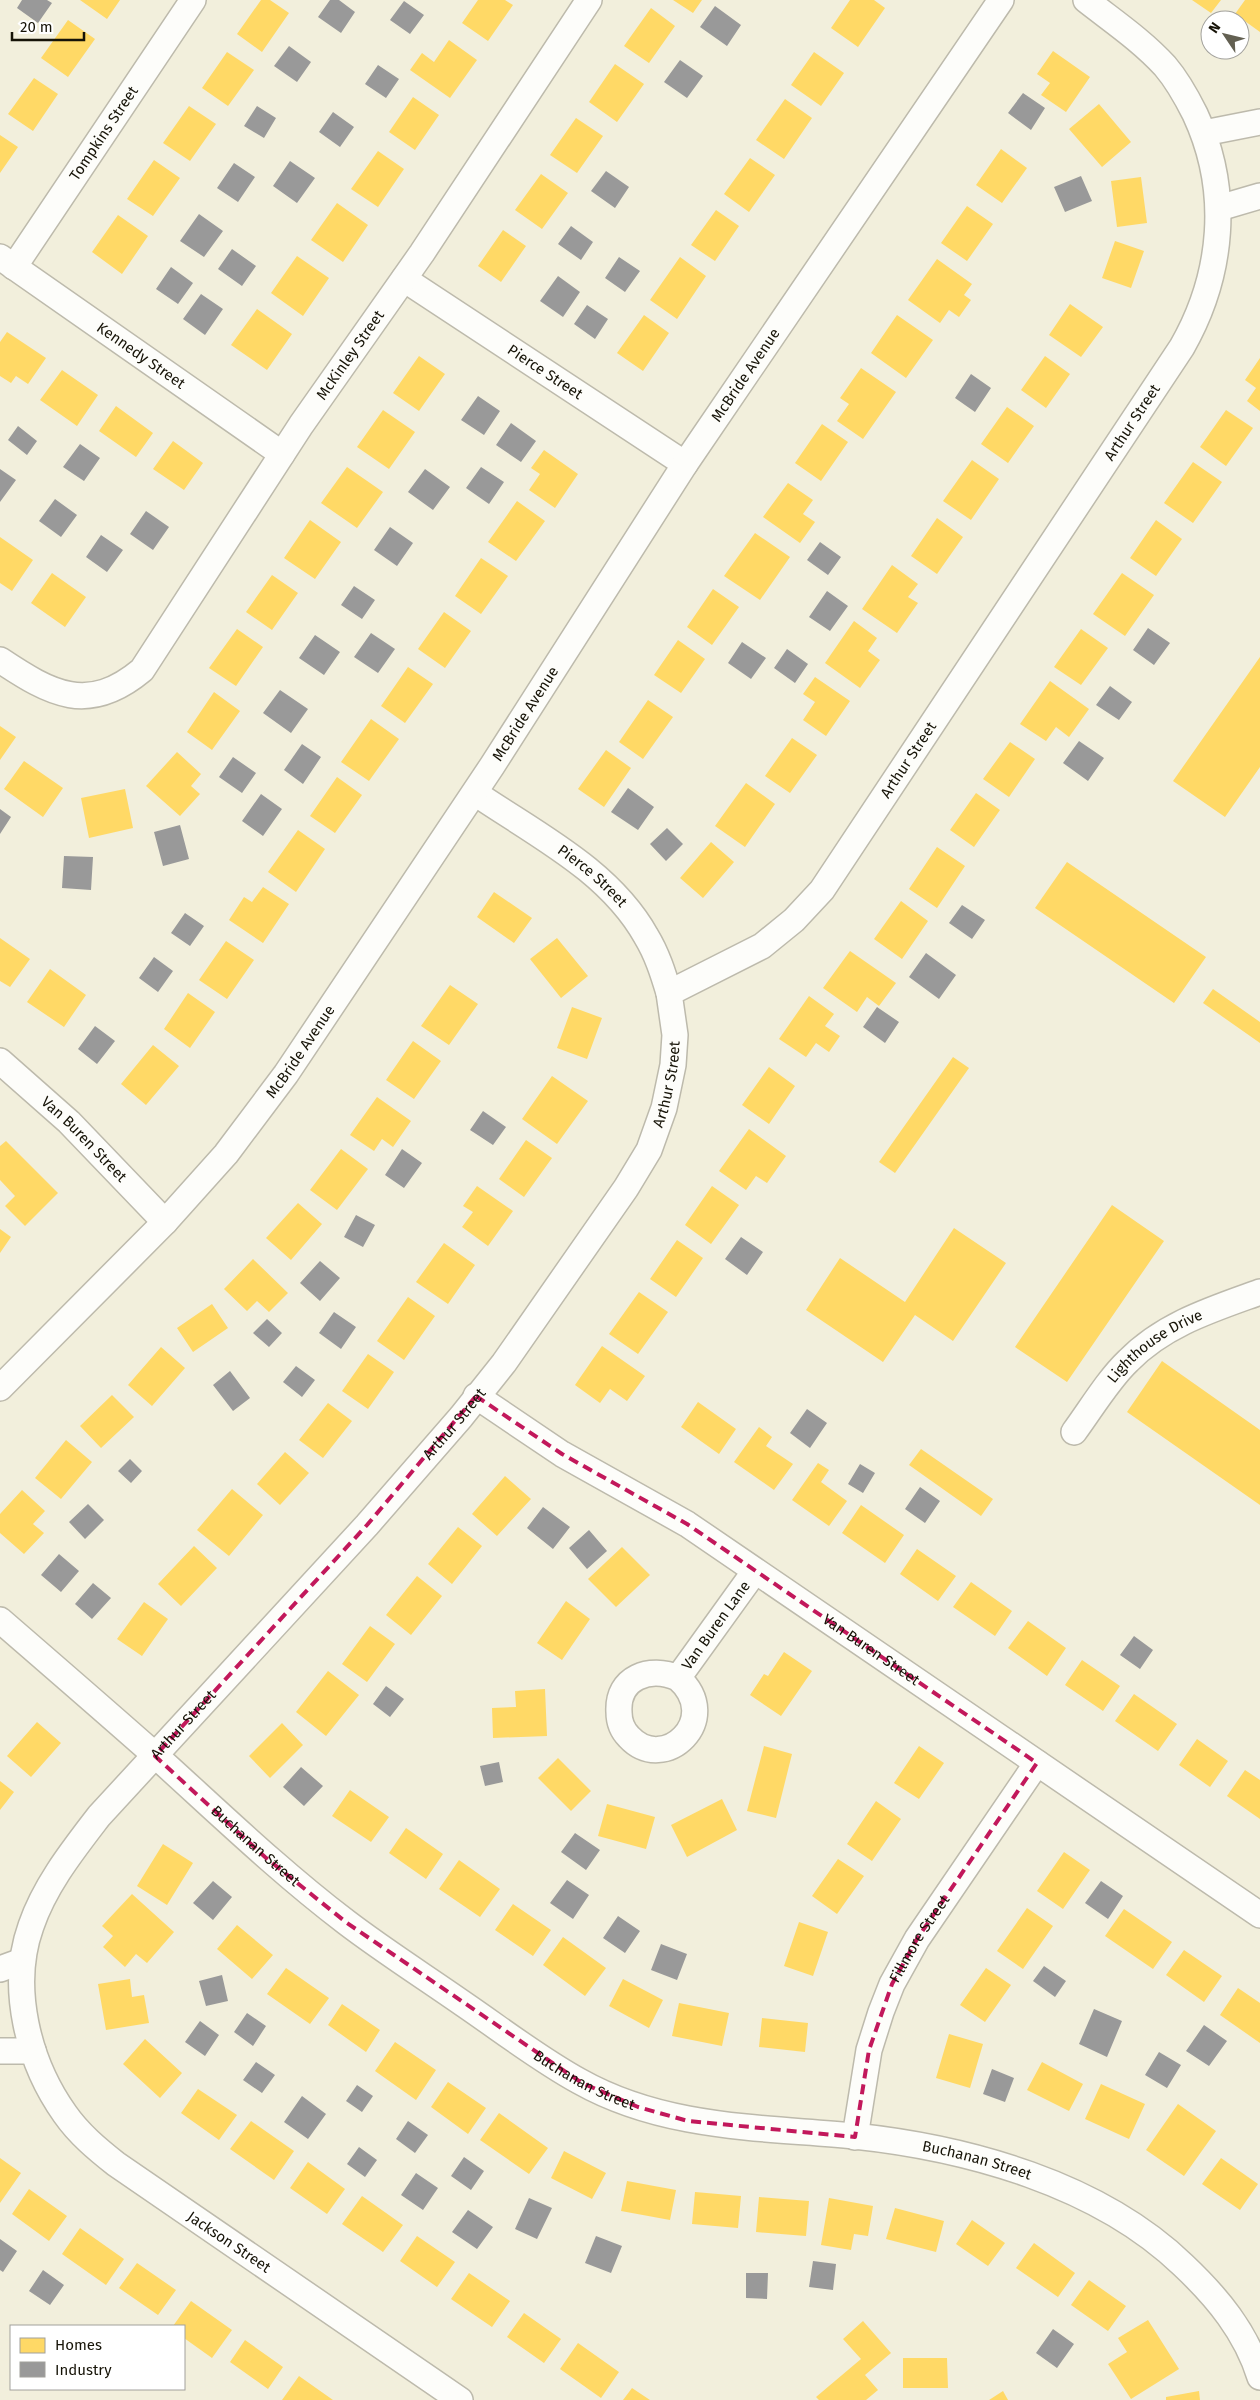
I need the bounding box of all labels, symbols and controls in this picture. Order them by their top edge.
scale bar [12,10,85,42]
north arrow [1200,10,1250,60]
text: 20 m [20,18,53,36]
text: N [1205,19,1224,37]
street label: Tompkins Street [66,82,142,184]
street label: McKinley Street [313,306,388,403]
street label: Kennedy Street [93,318,189,393]
street label: McBride Avenue [707,325,784,425]
street label: Pierce Street [504,341,587,403]
street label: Arthur Street [1100,380,1164,464]
street label: McBride Avenue [488,663,562,764]
street label: Arthur Street [876,718,940,801]
street label: Pierce Street [554,841,631,911]
street label: McBride Avenue [262,1002,339,1102]
street label: Arthur Street [649,1040,684,1130]
street label: Van Buren Street [38,1093,131,1186]
street label: Lighthouse Drive [1103,1306,1205,1386]
street label: Arthur Street [419,1384,490,1463]
street label: Van Buren Lane [678,1577,754,1673]
street label: Van Buren Street [819,1610,924,1689]
street label: Arthur Street [147,1686,220,1763]
street label: Buchanan Street [207,1802,304,1890]
street label: Fillmore Street [886,1891,954,1986]
street label: Buchanan Street [530,2046,638,2114]
street label: Buchanan Street [921,2137,1035,2184]
street label: Jackson Street [184,2207,275,2277]
legend [10,2325,185,2390]
text: Homes [55,2336,102,2354]
text: Industry [55,2361,112,2379]

